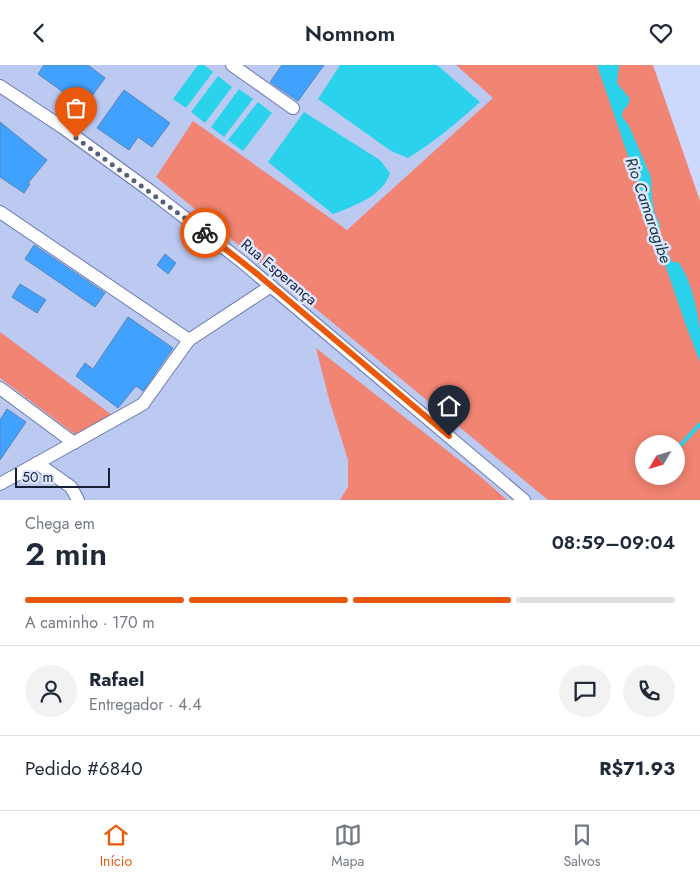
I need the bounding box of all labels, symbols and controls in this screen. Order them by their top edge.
text: Nomnom [305,17,395,49]
icon: back [25,19,53,47]
icon: heart [647,19,675,47]
pin [55,87,97,138]
icon: bag [62,94,90,122]
water label: Rio Camaragibe [620,154,677,266]
courier [180,208,230,258]
icon: bike [191,219,219,247]
street label: Rua Esperança [236,234,322,310]
pin [428,385,470,436]
icon: home [435,392,463,420]
north arrow [635,435,685,485]
map controls [635,435,685,485]
scale bar [15,465,110,488]
text: 50 m [22,467,53,487]
text: Chega em [25,512,95,535]
text: 08:59–09:04 [552,529,675,556]
text: 2 min [25,531,107,577]
text: A caminho · 170 m [25,611,155,634]
button: person [25,665,77,717]
button: chat [559,665,611,717]
button: phone [623,665,675,717]
text: Rafael [89,666,144,693]
text: Entregador · 4.4 [89,693,202,716]
text: Pedido #6840 [25,755,143,782]
text: R$71.93 [599,755,675,782]
tab: Início [100,821,132,871]
tab: Mapa [331,821,364,871]
tab: Salvos [563,821,600,871]

